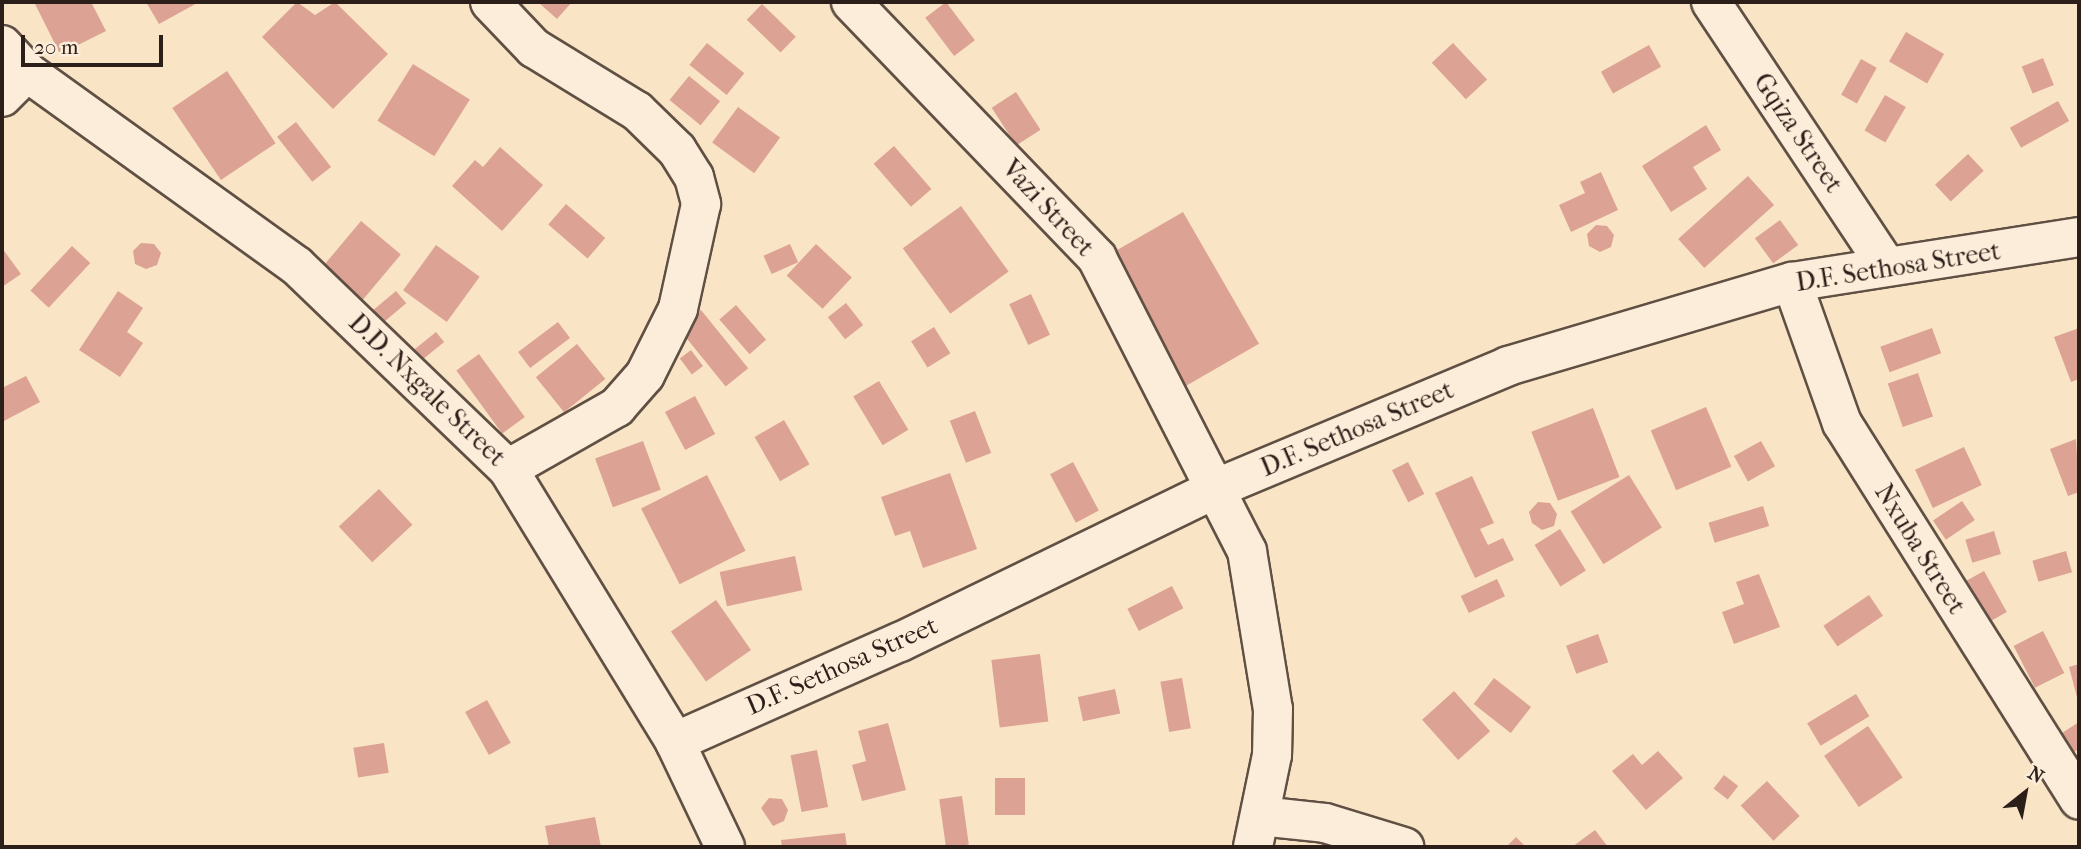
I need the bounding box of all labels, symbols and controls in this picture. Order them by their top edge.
scale bar [24,21,166,65]
text: 20 m [34,35,78,59]
street label: Gqiza Street [1747,67,1849,199]
street label: Vazi Street [995,153,1101,263]
street label: D.F. Sethosa Street [1794,235,2002,299]
street label: D.D. Nxgale Street [342,307,512,473]
street label: D.F. Sethosa Street [1256,374,1458,484]
street label: Nxuba Street [1868,478,1972,620]
street label: D.F. Sethosa Street [741,610,943,722]
north arrow [1990,758,2060,828]
text: N [2024,762,2048,788]

